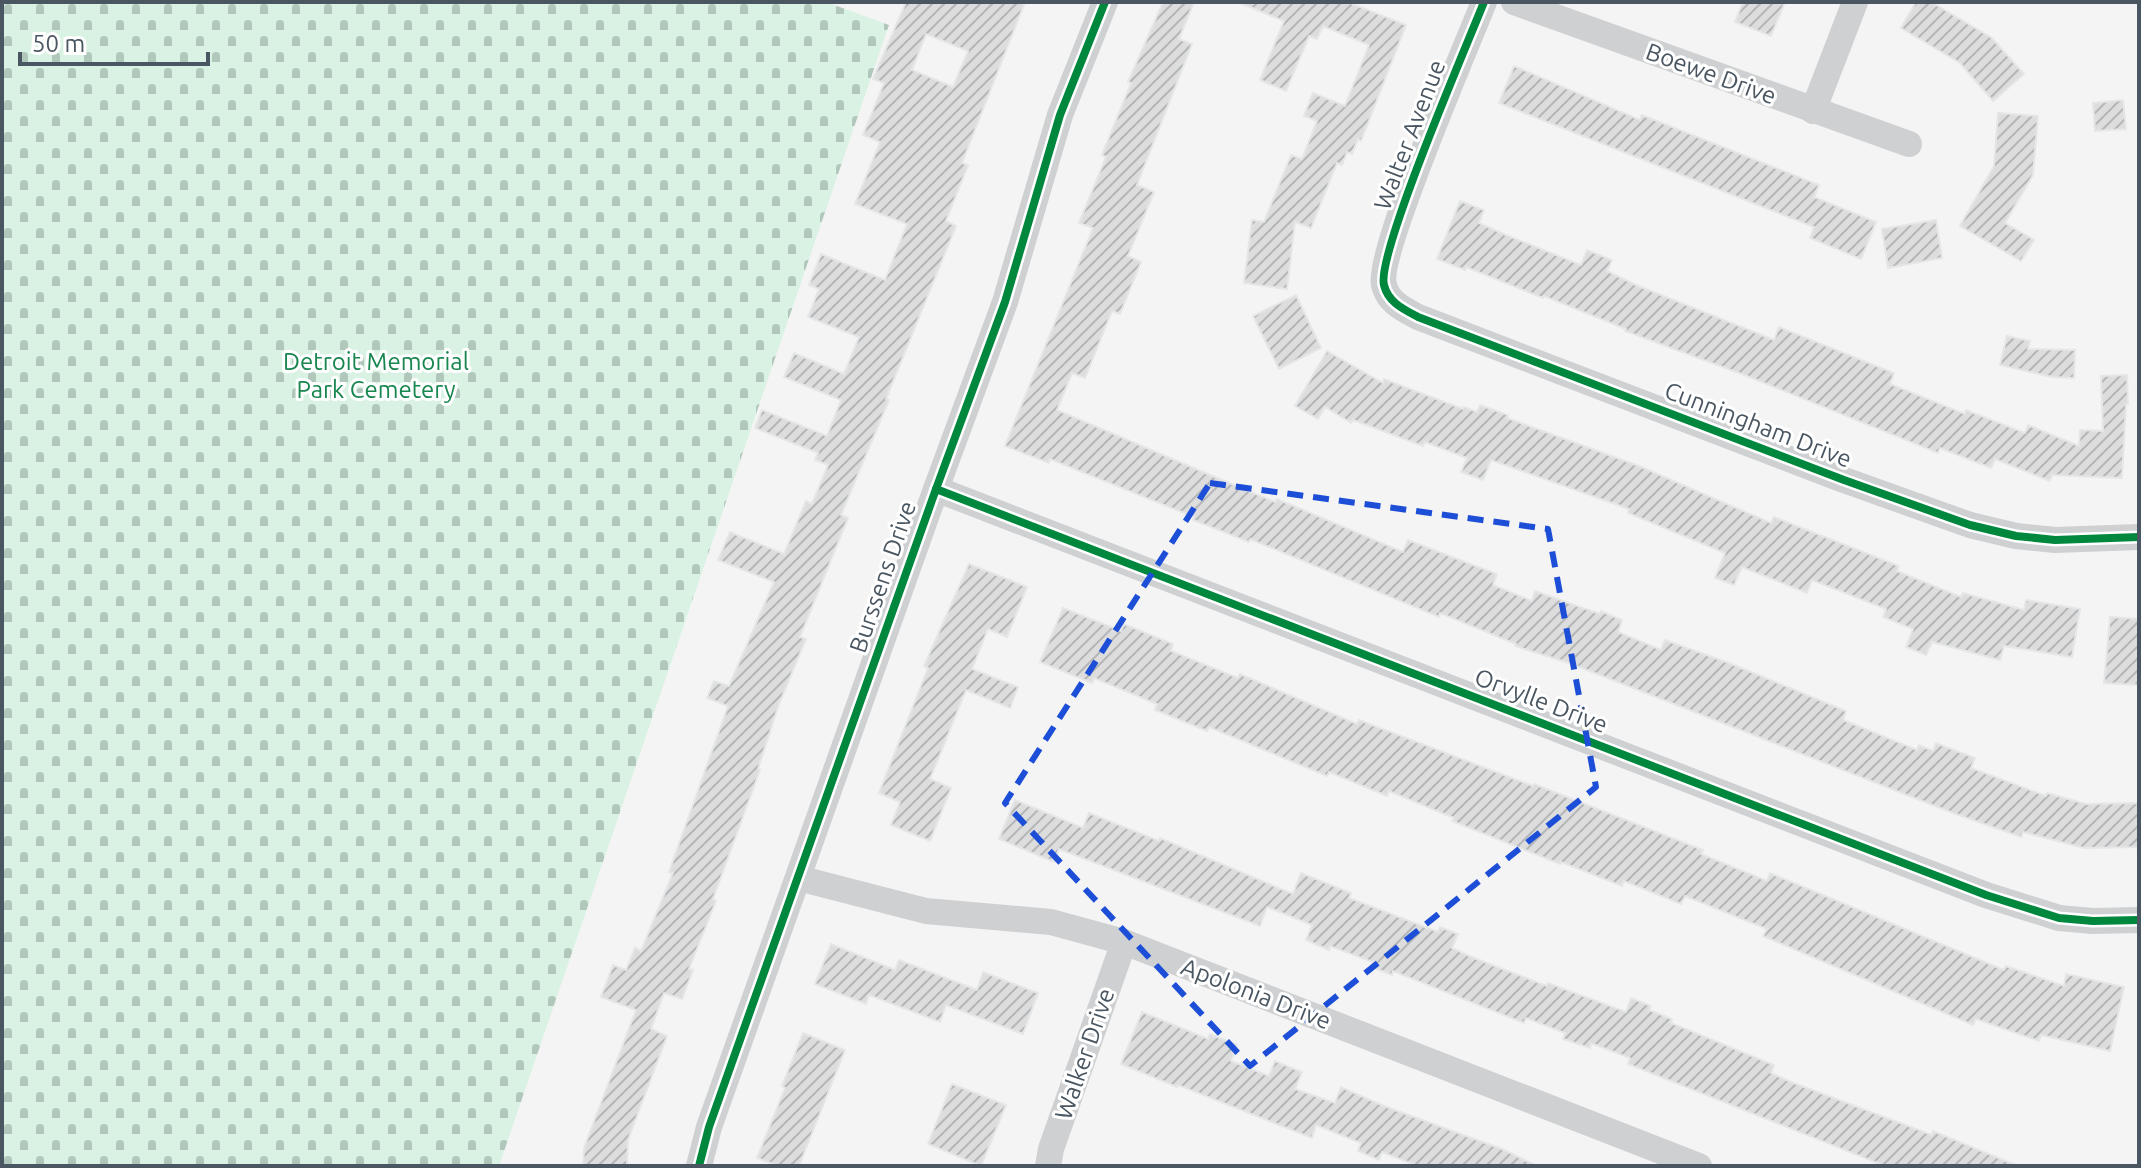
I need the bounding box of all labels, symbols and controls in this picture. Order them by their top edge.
scale bar [20,16,208,66]
text: 50 m [32,30,85,57]
street label: Boewe Drive [1642,37,1780,110]
street label: Walter Avenue [1369,56,1451,214]
park label: Detroit Memorial Park Cemetery [283,348,469,403]
street label: Cunningham Drive [1661,376,1855,473]
street label: Burssens Drive [844,498,921,656]
street label: Orvylle Drive [1471,663,1611,738]
street label: Apolonia Drive [1178,953,1335,1034]
street label: Walker Drive [1050,985,1120,1123]

